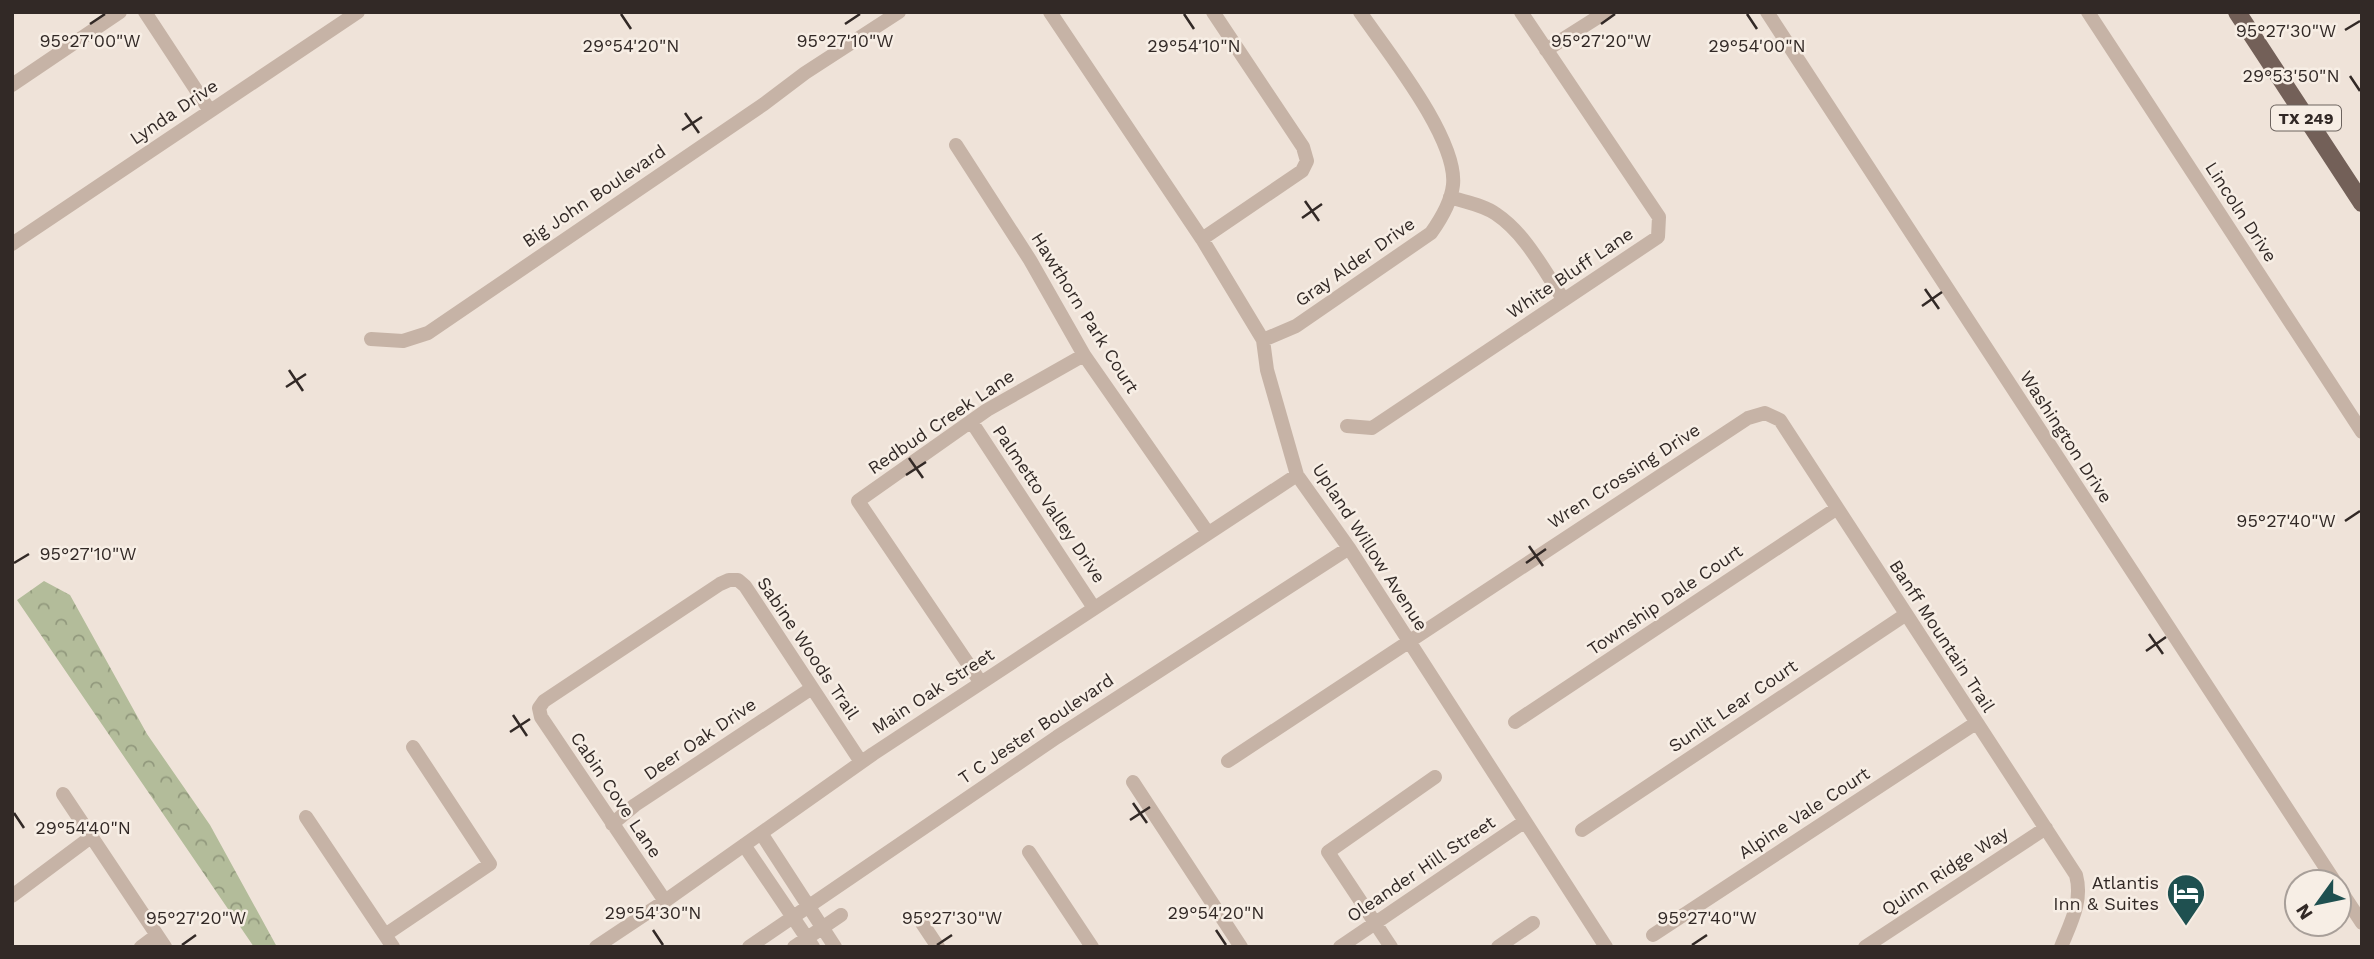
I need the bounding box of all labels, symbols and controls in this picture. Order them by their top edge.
text: 95°27'30"W [2236,20,2336,41]
text: 95°27'00"W [39,30,141,51]
text: 95°27'10"W [796,30,894,51]
text: 95°27'20"W [1551,30,1651,51]
text: 29°54'20"N [583,35,679,56]
text: 29°54'10"N [1147,35,1241,56]
text: 29°54'00"N [1708,35,1806,56]
text: 29°53'50"N [2242,65,2340,86]
street label: Lynda Drive [126,74,222,149]
road number: TX 249 [2271,106,2341,130]
street label: Big John Boulevard [518,140,669,251]
street label: Lincoln Drive [2201,158,2282,266]
street label: Gray Alder Drive [1291,213,1418,311]
street label: White Bluff Lane [1503,223,1637,323]
street label: Hawthorn Park Court [1027,229,1144,397]
street label: Redbud Creek Lane [864,365,1018,478]
street label: Washington Drive [2016,367,2117,507]
street label: Wren Crossing Drive [1544,419,1704,533]
street label: Palmetto Valley Drive [989,421,1110,587]
street label: Upland Willow Avenue [1308,459,1432,634]
text: 95°27'40"W [2236,510,2336,531]
street label: Township Dale Court [1583,540,1747,659]
text: 95°27'10"W [39,543,137,564]
street label: Banff Mountain Trail [1885,556,2000,716]
street label: Sabine Woods Trail [753,573,864,723]
street label: Main Oak Street [868,643,998,738]
street label: Sunlit Lear Court [1664,655,1801,756]
street label: T C Jester Boulevard [954,669,1117,788]
street label: Deer Oak Drive [639,693,760,784]
street label: Cabin Cove Lane [566,728,666,862]
street label: Alpine Vale Court [1734,762,1874,863]
street label: Oleander Hill Street [1343,811,1499,926]
text: 29°54'40"N [35,817,131,838]
street label: Quinn Ridge Way [1877,821,2013,919]
north arrow [2283,868,2353,938]
place label: Atlantis Inn & Suites [2053,872,2159,914]
hotel icon: Atlantis Inn & Suites [2165,872,2207,927]
text: N [2291,900,2318,924]
text: 29°54'30"N [605,902,701,923]
text: 29°54'20"N [1168,902,1264,923]
text: 95°27'20"W [146,907,246,928]
text: 95°27'30"W [902,907,1002,928]
text: 95°27'40"W [1657,907,1757,928]

